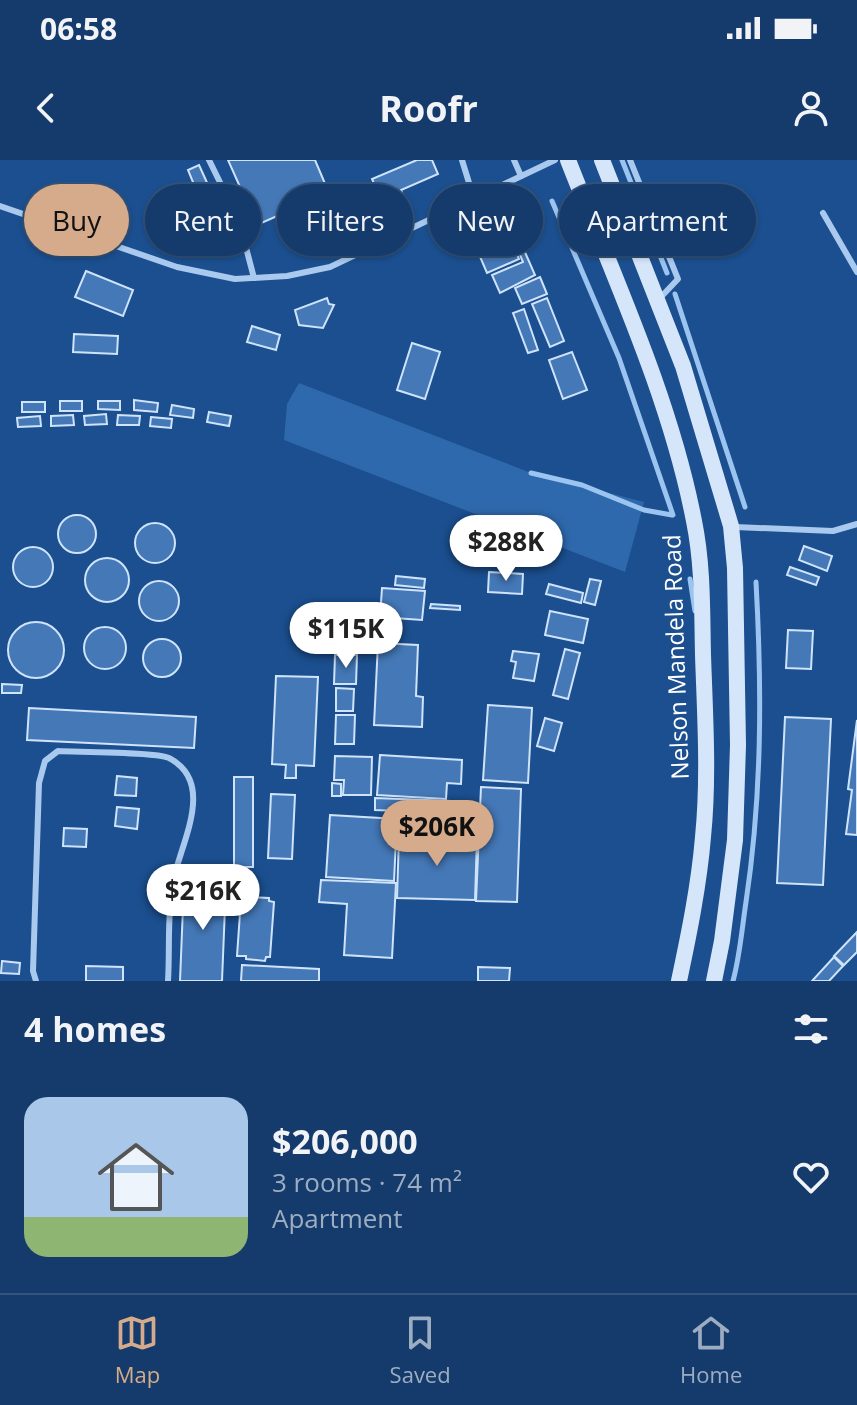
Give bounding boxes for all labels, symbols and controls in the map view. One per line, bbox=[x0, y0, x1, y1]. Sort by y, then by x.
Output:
text: 06:58 bbox=[40, 8, 117, 49]
text: Roofr bbox=[379, 84, 478, 133]
icon: back bbox=[24, 86, 68, 130]
icon: person bbox=[789, 86, 833, 130]
chip: Buy bbox=[24, 184, 129, 256]
chip: Rent bbox=[145, 184, 261, 256]
chip: Filters bbox=[277, 184, 413, 256]
chip: New bbox=[429, 184, 543, 256]
chip: Apartment bbox=[559, 184, 756, 256]
pin: $288K bbox=[450, 515, 562, 583]
text: $288K bbox=[468, 523, 544, 559]
street label: Nelson Mandela Road bbox=[654, 534, 696, 780]
pin: $115K bbox=[290, 602, 402, 670]
text: $115K bbox=[308, 610, 384, 646]
pin: $206K bbox=[381, 800, 493, 868]
text: $206K bbox=[399, 808, 475, 844]
pin: $216K bbox=[147, 864, 259, 932]
text: $216K bbox=[165, 872, 241, 908]
text: 4 homes bbox=[24, 1006, 166, 1052]
icon: filters bbox=[789, 1007, 833, 1051]
text: $206,000 bbox=[272, 1118, 418, 1164]
icon: home bbox=[88, 1129, 184, 1225]
icon: heart bbox=[789, 1155, 833, 1199]
text: 3 rooms · 74 m² bbox=[272, 1164, 462, 1200]
text: Apartment bbox=[272, 1200, 403, 1236]
tab: Map bbox=[115, 1311, 160, 1389]
tab: Saved bbox=[390, 1311, 451, 1389]
tab: Home bbox=[680, 1311, 742, 1389]

